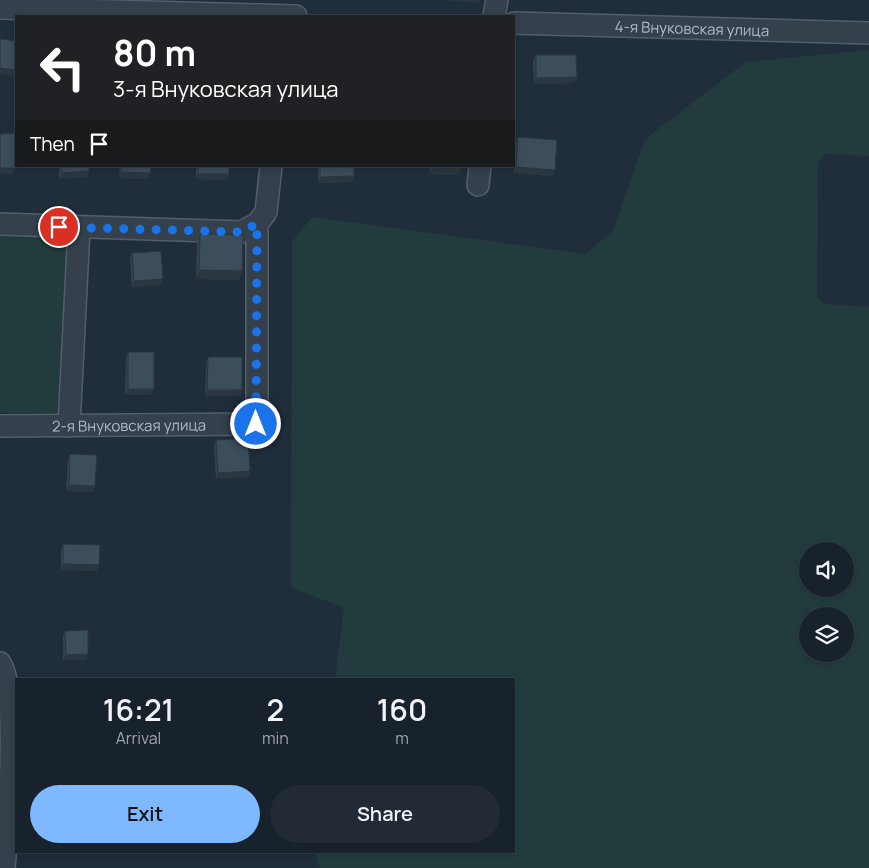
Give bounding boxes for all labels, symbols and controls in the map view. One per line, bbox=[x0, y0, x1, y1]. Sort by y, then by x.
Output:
street label: 4-я Внуковская улица bbox=[614, 15, 769, 41]
text: 80 m bbox=[113, 29, 196, 77]
icon: left bbox=[30, 35, 95, 100]
text: 3-я Внуковская улица bbox=[113, 74, 339, 104]
icon: arrive bbox=[85, 130, 113, 158]
text: Then bbox=[30, 131, 75, 157]
pin bbox=[38, 206, 80, 248]
icon: arrive bbox=[45, 213, 73, 241]
position arrow bbox=[229, 397, 281, 449]
street label: 2-я Внуковская улица bbox=[52, 414, 206, 436]
map controls bbox=[799, 542, 854, 662]
button: sound bbox=[799, 542, 854, 597]
button: layers bbox=[799, 607, 854, 662]
text: 16:21 bbox=[103, 689, 174, 730]
text: 2 bbox=[267, 689, 284, 730]
text: 160 bbox=[377, 689, 427, 730]
text: Arrival bbox=[116, 727, 161, 749]
text: min bbox=[262, 727, 289, 749]
text: m bbox=[395, 727, 409, 749]
button: Exit bbox=[30, 785, 260, 843]
button: Share bbox=[270, 785, 500, 843]

